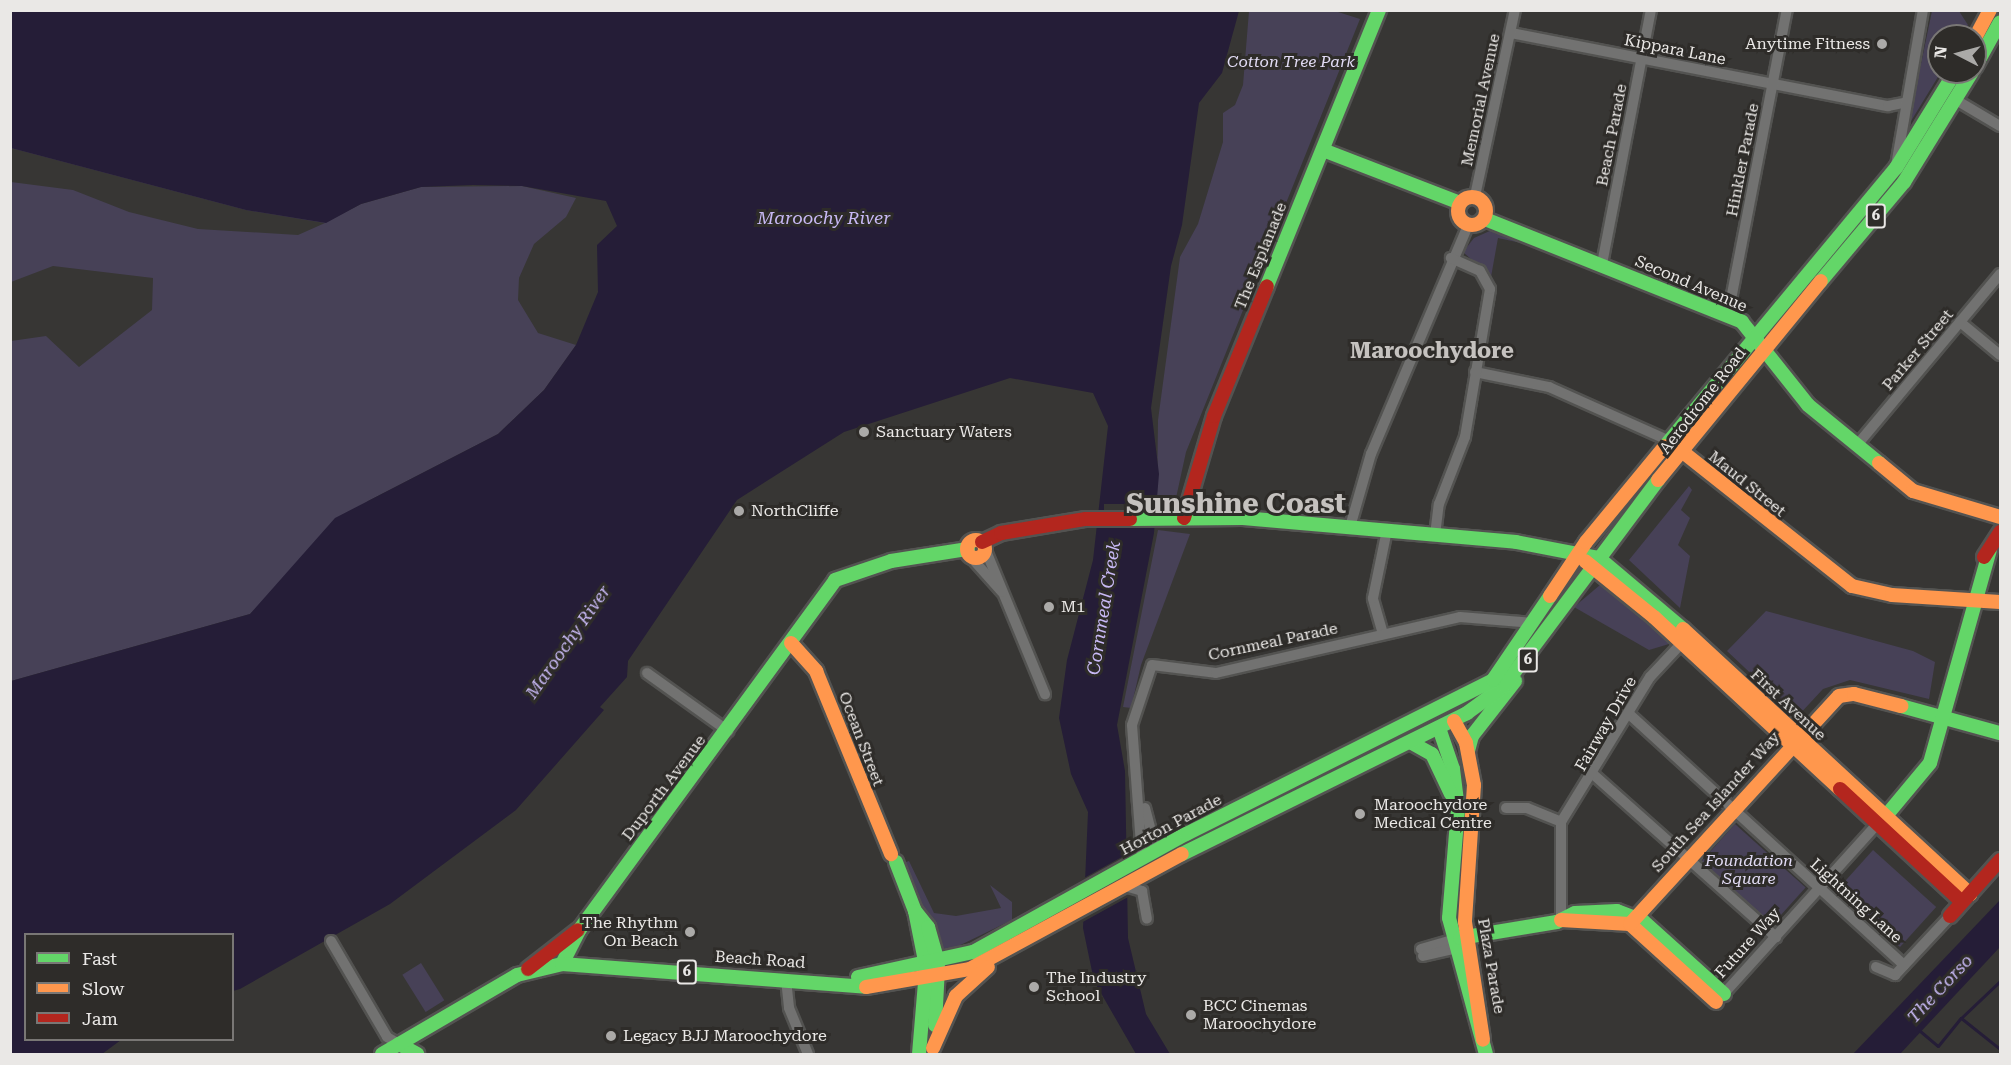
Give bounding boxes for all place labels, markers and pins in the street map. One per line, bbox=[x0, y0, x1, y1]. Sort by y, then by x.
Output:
place label: Anytime Fitness bbox=[1745, 34, 1870, 54]
marker: Anytime Fitness bbox=[1875, 37, 1889, 51]
place label: Sanctuary Waters bbox=[876, 422, 1012, 442]
marker: Sanctuary Waters bbox=[857, 425, 871, 439]
place label: NorthCliffe bbox=[751, 501, 838, 521]
marker: NorthCliffe bbox=[732, 504, 746, 518]
place label: M1 bbox=[1061, 597, 1085, 617]
marker: M1 bbox=[1042, 600, 1056, 614]
place label: Maroochydore Medical Centre bbox=[1374, 795, 1492, 833]
marker: Maroochydore Medical Centre bbox=[1351, 805, 1369, 823]
place label: The Rhythm On Beach bbox=[582, 913, 678, 951]
marker: The Rhythm On Beach bbox=[683, 925, 697, 939]
place label: The Industry School bbox=[1046, 968, 1146, 1006]
marker: The Industry School bbox=[1027, 980, 1041, 994]
place label: BCC Cinemas Maroochydore bbox=[1203, 996, 1316, 1034]
marker: BCC Cinemas Maroochydore bbox=[1184, 1008, 1198, 1022]
place label: Legacy BJJ Maroochydore bbox=[623, 1026, 827, 1046]
marker: Legacy BJJ Maroochydore bbox=[604, 1029, 618, 1043]

